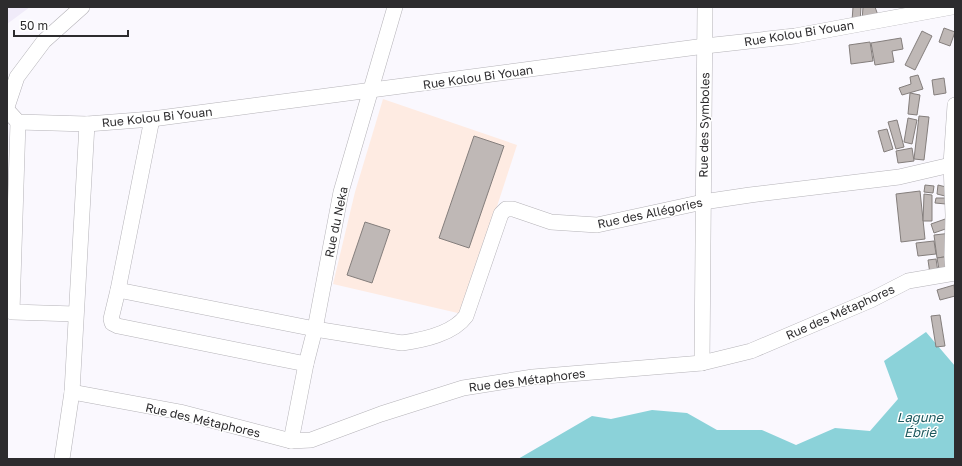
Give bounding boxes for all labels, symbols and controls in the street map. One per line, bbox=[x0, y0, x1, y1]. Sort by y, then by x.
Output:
scale bar bbox=[14, 12, 128, 38]
street label: Rue Kolou Bi Youan bbox=[743, 17, 855, 49]
text: 50 m bbox=[20, 18, 48, 33]
street label: Rue Kolou Bi Youan bbox=[422, 62, 534, 92]
street label: Rue des Symboles bbox=[696, 72, 712, 178]
street label: Rue Kolou Bi Youan bbox=[101, 104, 213, 130]
street label: Rue du Neka bbox=[321, 185, 351, 259]
street label: Rue des Allégories bbox=[596, 195, 704, 231]
street label: Rue des Métaphores bbox=[783, 281, 897, 343]
street label: Rue des Métaphores bbox=[468, 365, 586, 395]
street label: Rue des Métaphores bbox=[144, 399, 262, 441]
water label: Lagune Ébrié bbox=[897, 409, 945, 440]

